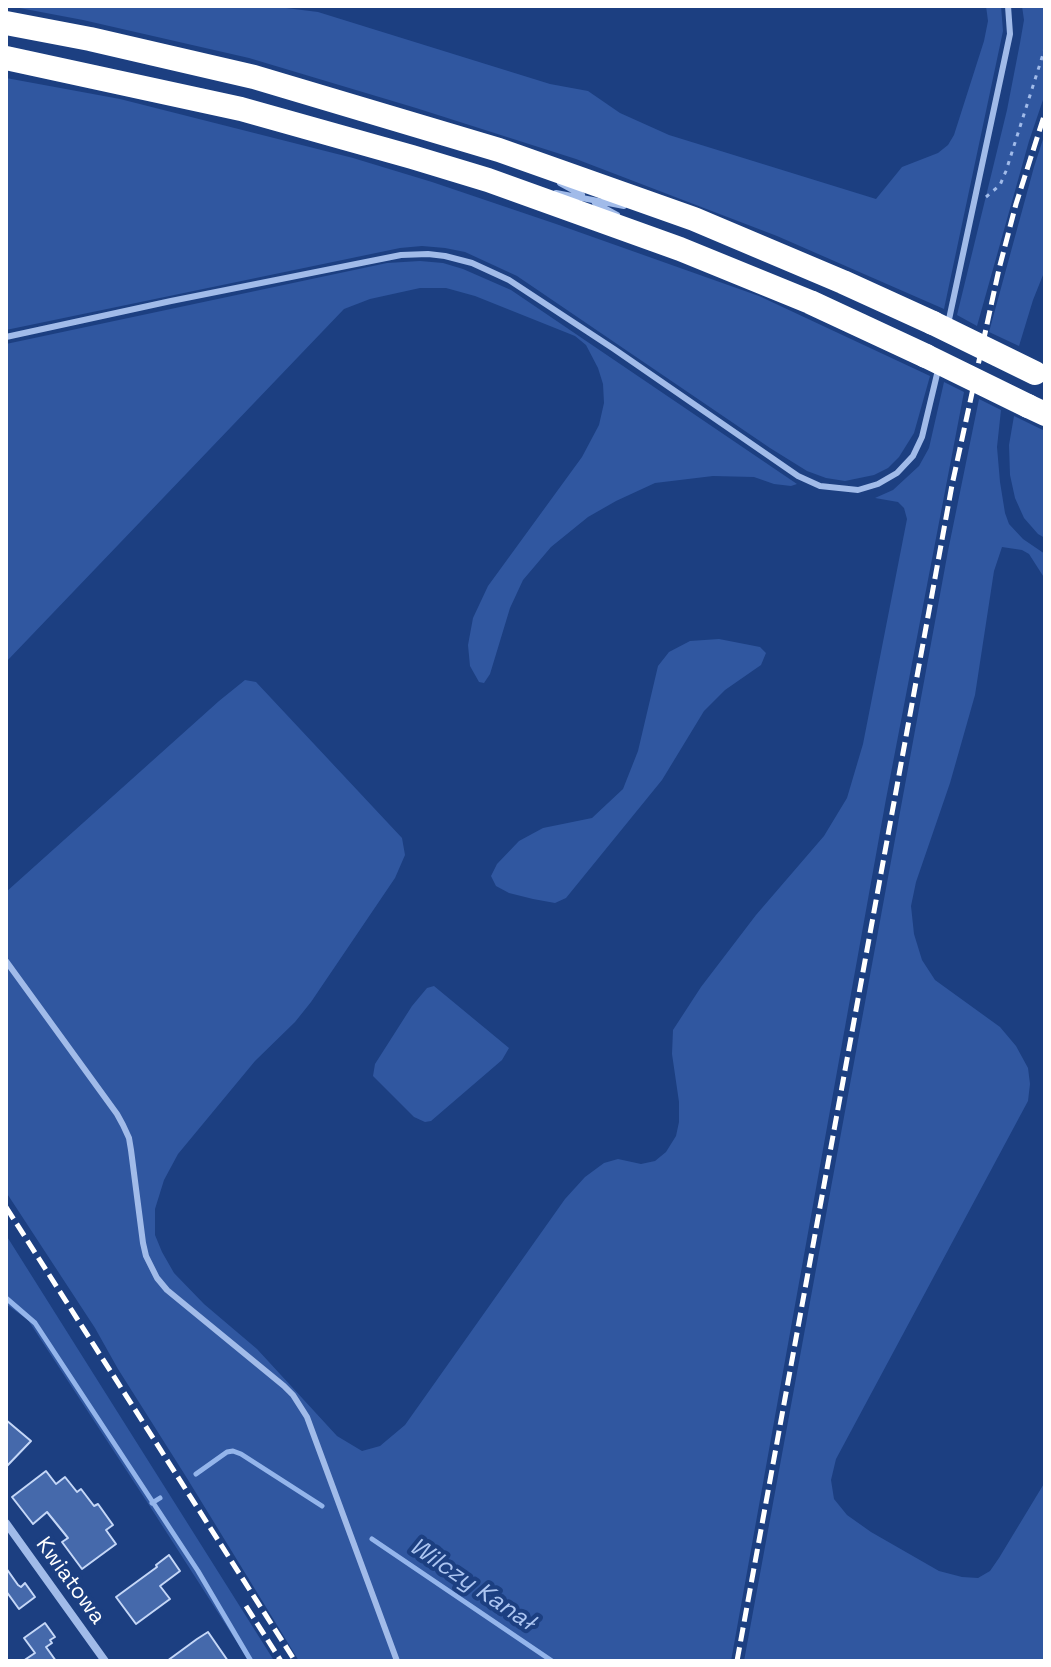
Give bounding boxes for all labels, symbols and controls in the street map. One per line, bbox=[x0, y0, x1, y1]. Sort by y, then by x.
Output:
street label: Kwiatowa bbox=[30, 1532, 110, 1630]
water label: Wilczy Kanał bbox=[404, 1532, 540, 1638]

